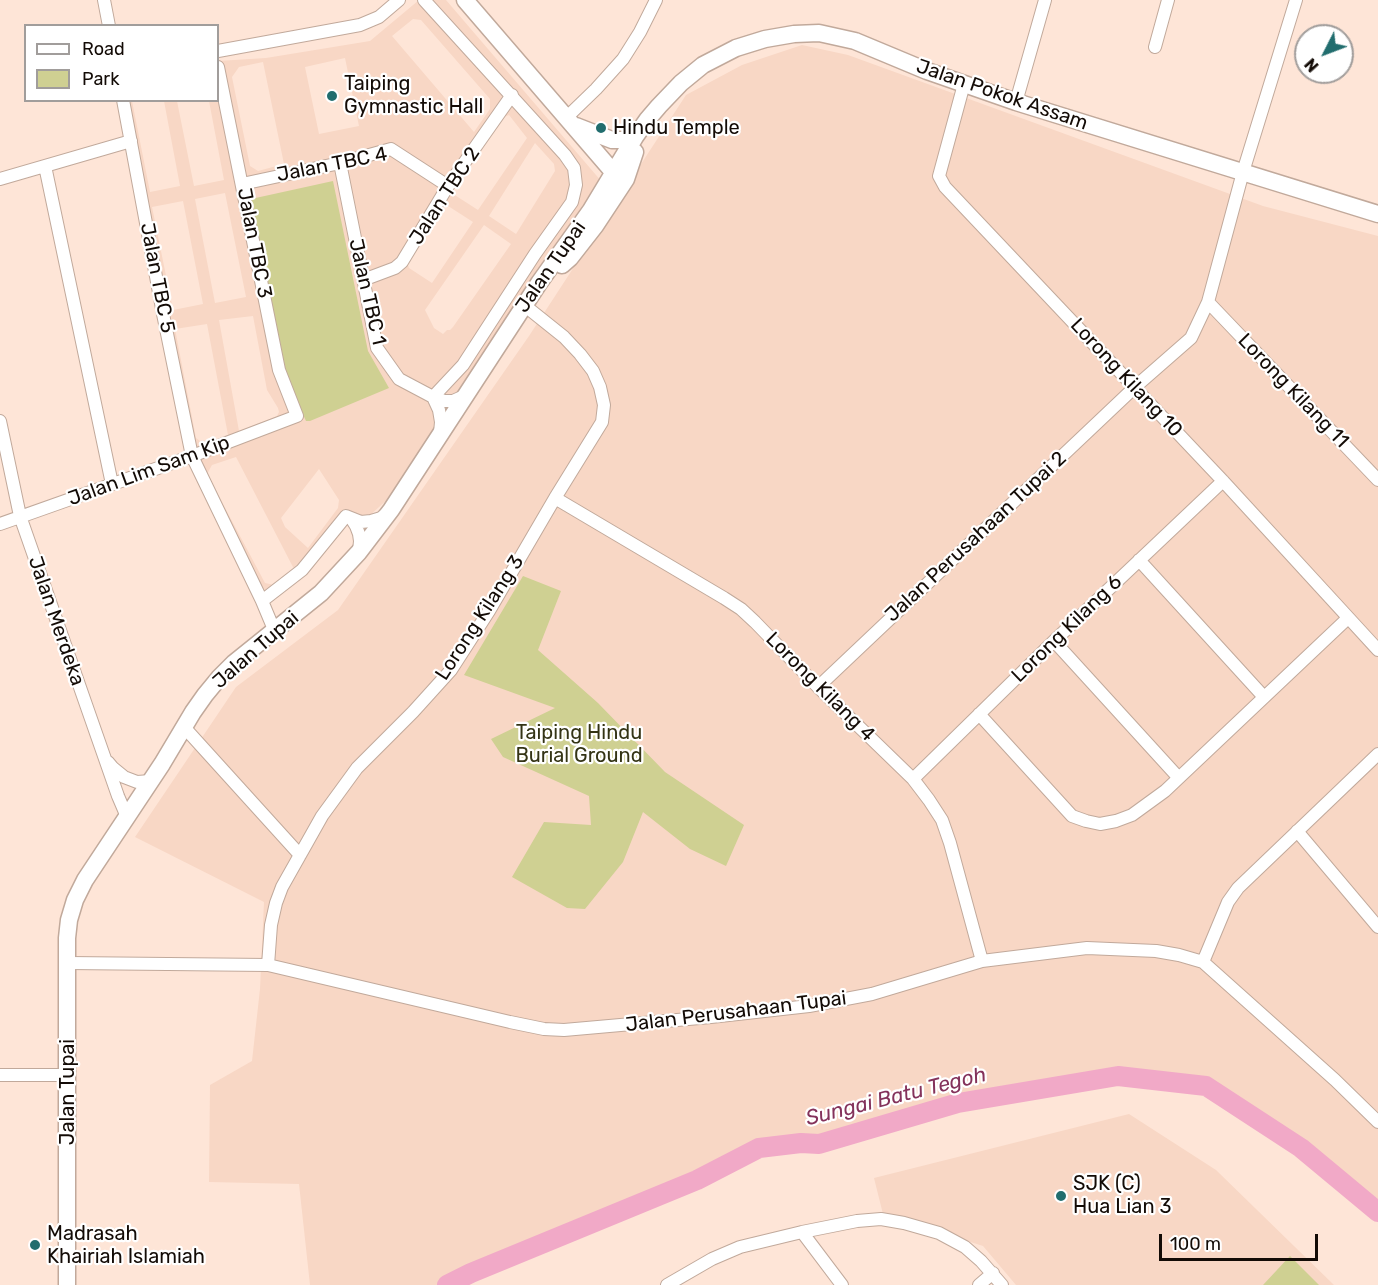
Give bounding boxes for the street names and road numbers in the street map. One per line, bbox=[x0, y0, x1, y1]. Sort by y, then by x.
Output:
street label: Jalan Pokok Assam bbox=[913, 54, 1091, 136]
street label: Jalan TBC 4 bbox=[275, 143, 389, 187]
street label: Jalan TBC 2 bbox=[405, 143, 485, 249]
street label: Jalan TBC 3 bbox=[232, 186, 276, 300]
street label: Jalan Tupai bbox=[511, 217, 591, 317]
street label: Jalan TBC 5 bbox=[135, 221, 179, 335]
street label: Jalan TBC 1 bbox=[343, 237, 391, 347]
street label: Lorong Kilang 10 bbox=[1065, 314, 1187, 442]
street label: Lorong Kilang 11 bbox=[1233, 329, 1353, 453]
street label: Jalan Lim Sam Kip bbox=[65, 431, 233, 511]
street label: Jalan Perusahaan Tupai 2 bbox=[880, 447, 1072, 627]
street label: Lorong Kilang 3 bbox=[431, 551, 529, 685]
street label: Jalan Merdeka bbox=[23, 553, 89, 689]
street label: Lorong Kilang 6 bbox=[1007, 570, 1127, 688]
street label: Jalan Tupai bbox=[208, 606, 304, 694]
street label: Lorong Kilang 4 bbox=[760, 627, 880, 747]
street label: Jalan Perusahaan Tupai bbox=[624, 987, 848, 1037]
street label: Jalan Tupai bbox=[56, 1039, 80, 1145]

